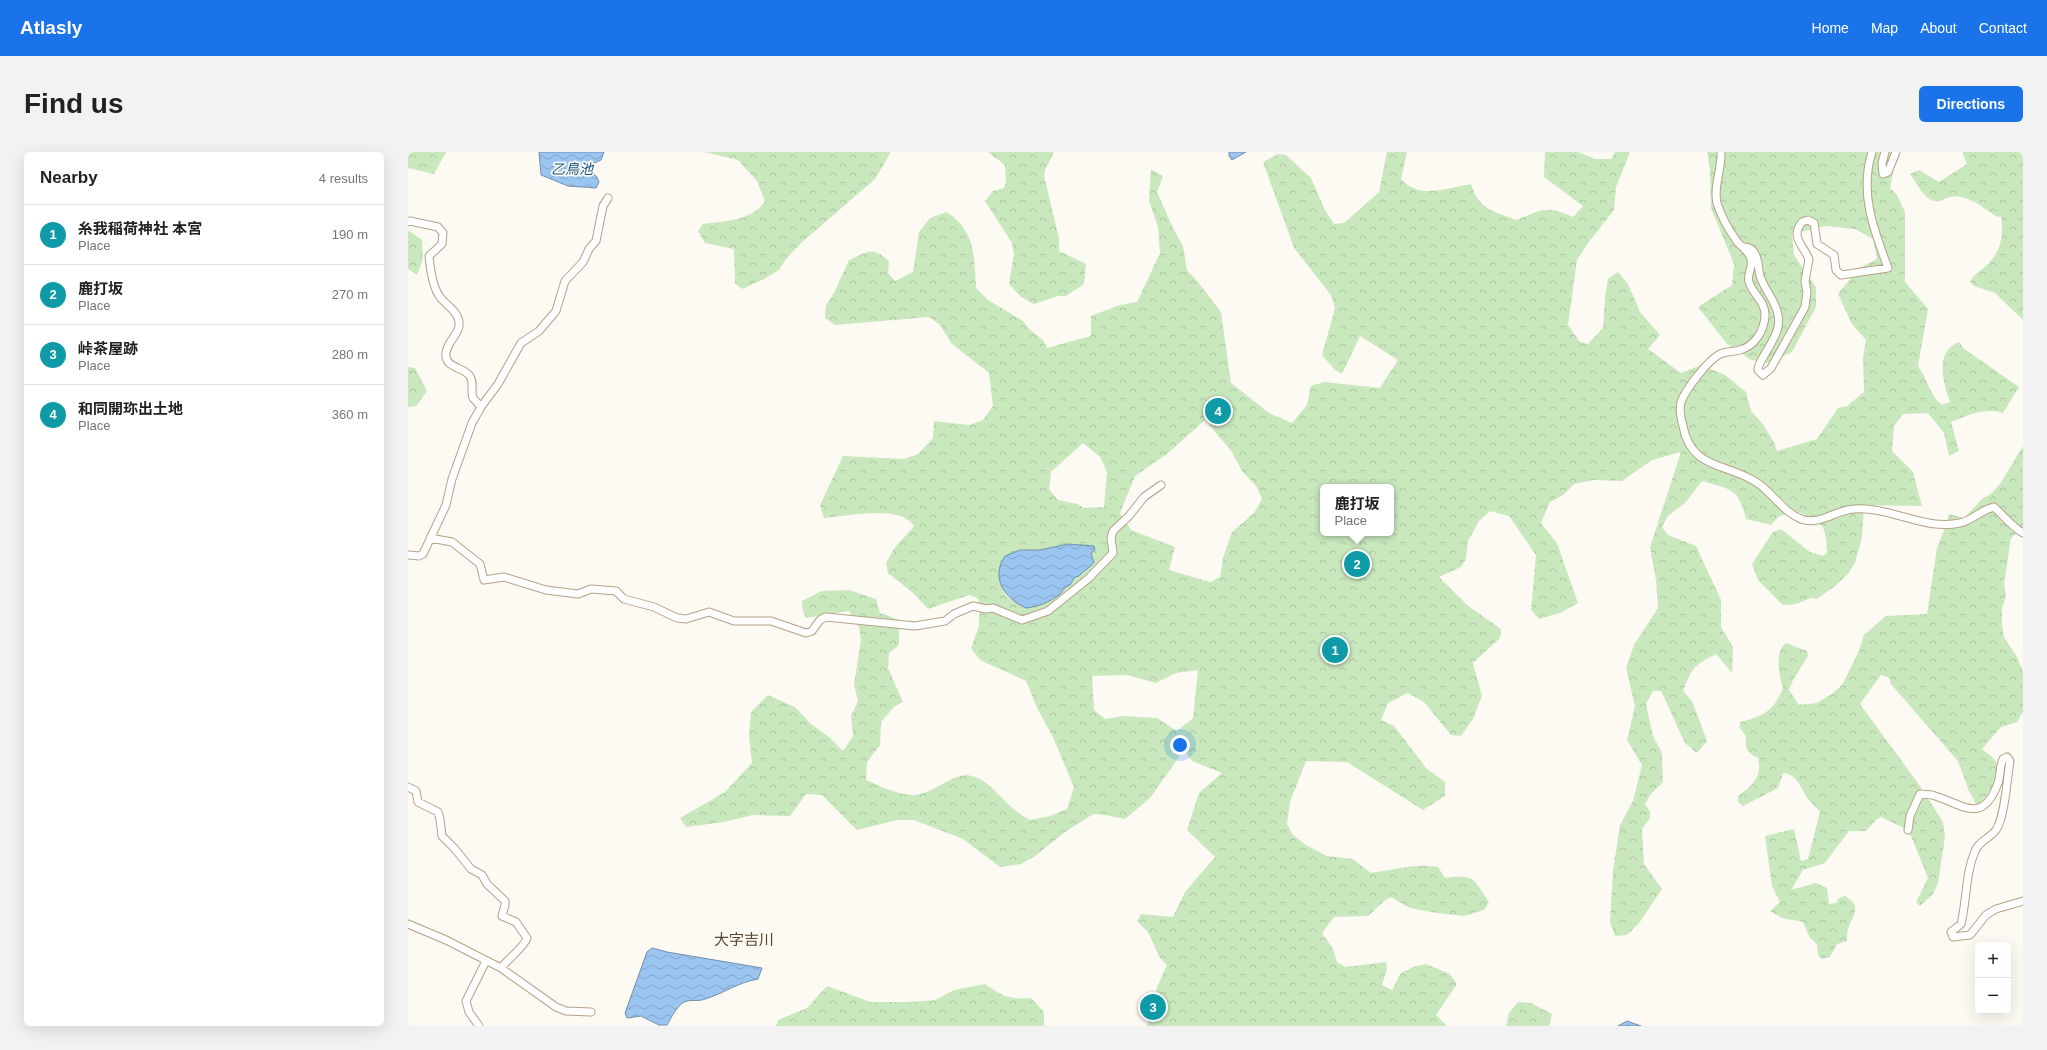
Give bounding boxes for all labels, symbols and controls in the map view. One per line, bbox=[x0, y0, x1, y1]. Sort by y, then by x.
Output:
text: Atlasly bbox=[20, 17, 82, 38]
text: Home bbox=[1812, 20, 1849, 36]
text: Map bbox=[1871, 20, 1898, 36]
text: About bbox=[1920, 20, 1957, 36]
text: Contact bbox=[1979, 20, 2027, 36]
button: Directions bbox=[1919, 86, 2023, 122]
text: Find us bbox=[24, 88, 124, 119]
water label: 乙鳥池 bbox=[551, 161, 595, 177]
text: Nearby bbox=[40, 168, 98, 187]
text: 4 results bbox=[319, 171, 368, 186]
text: 糸我稲荷神社 本宮 bbox=[78, 220, 202, 237]
text: 1 bbox=[49, 227, 57, 242]
text: 190 m bbox=[332, 227, 368, 242]
text: Place bbox=[78, 238, 111, 253]
text: 鹿打坂 bbox=[78, 280, 123, 297]
text: 2 bbox=[49, 287, 57, 302]
text: 270 m bbox=[332, 287, 368, 302]
text: Place bbox=[78, 298, 111, 313]
text: 峠茶屋跡 bbox=[78, 340, 138, 357]
text: 3 bbox=[49, 347, 57, 362]
text: 280 m bbox=[332, 347, 368, 362]
text: Place bbox=[78, 358, 111, 373]
pin: 4 bbox=[1205, 396, 1231, 426]
text: 和同開珎出土地 bbox=[78, 400, 183, 417]
text: 4 bbox=[49, 407, 57, 422]
text: 360 m bbox=[332, 407, 368, 422]
text: Place bbox=[78, 418, 111, 433]
popup bbox=[1320, 484, 1394, 536]
text: 鹿打坂 bbox=[1334, 495, 1380, 512]
text: Place bbox=[1334, 513, 1367, 528]
pin: 2 bbox=[1344, 549, 1370, 579]
pin: 1 bbox=[1322, 635, 1348, 665]
your location bbox=[1170, 735, 1190, 755]
district label: 大字吉川 bbox=[714, 931, 774, 948]
map controls bbox=[1975, 942, 2011, 1014]
button: + bbox=[1975, 942, 2011, 978]
button: − bbox=[1975, 978, 2011, 1014]
pin: 3 bbox=[1140, 992, 1166, 1022]

